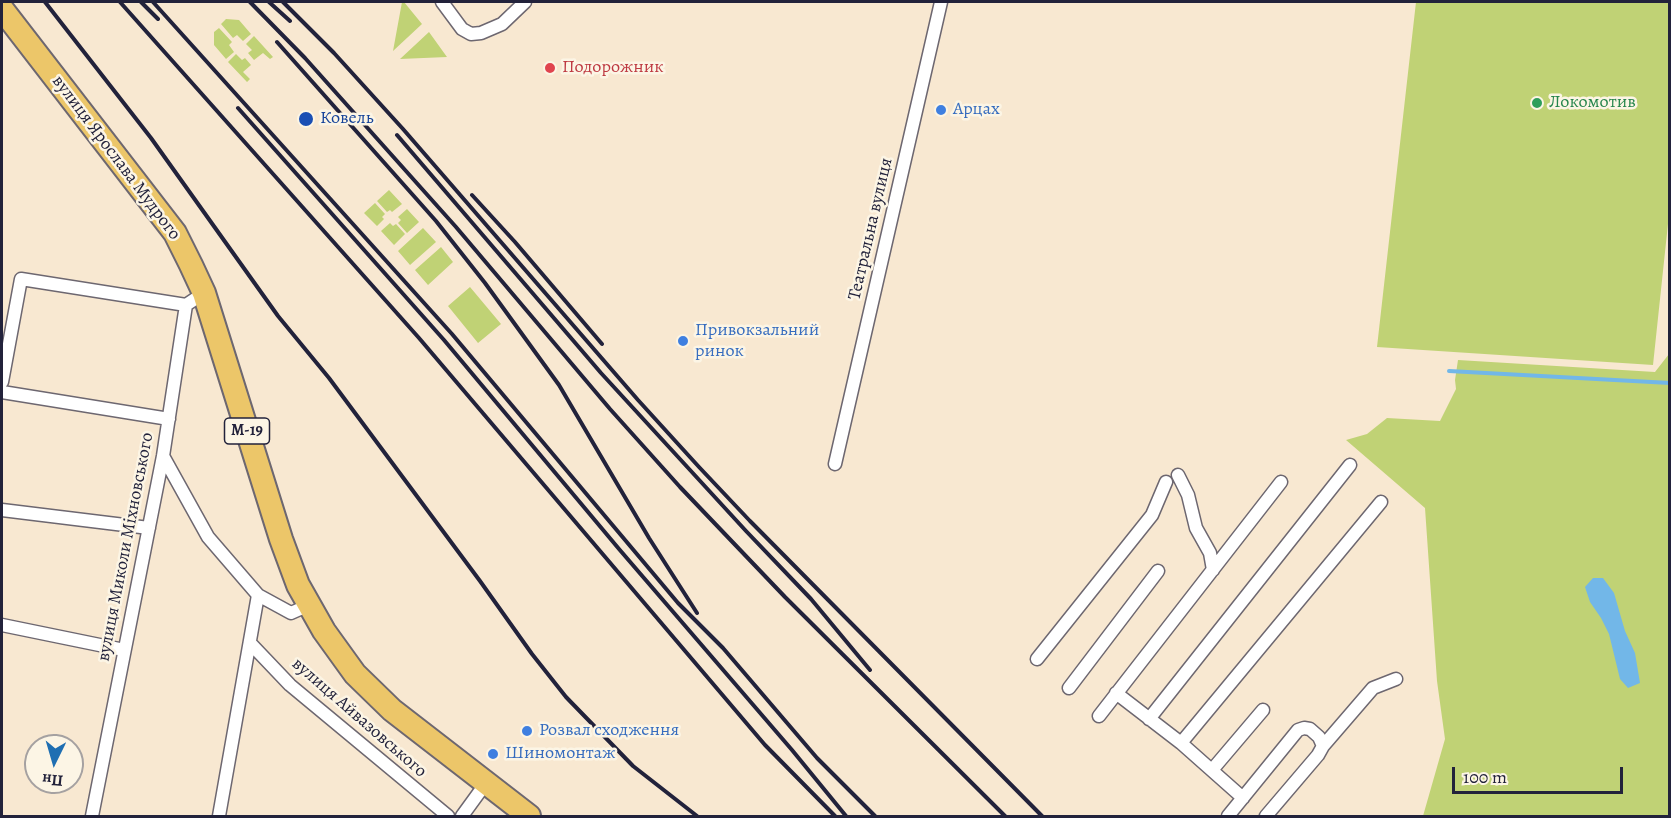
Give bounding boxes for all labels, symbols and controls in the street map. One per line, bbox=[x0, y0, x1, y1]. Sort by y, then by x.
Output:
place label: Подорожник bbox=[562, 57, 664, 79]
marker: Подорожник bbox=[543, 61, 557, 75]
street label: вулиця Ярослава Мудрого bbox=[47, 71, 185, 245]
place label: Локомотив bbox=[1549, 92, 1636, 114]
marker: Локомотив bbox=[1530, 96, 1544, 110]
place label: Арцах bbox=[953, 99, 1000, 121]
marker: Арцах bbox=[934, 103, 948, 117]
place label: Ковель bbox=[320, 108, 374, 130]
marker: Ковель bbox=[297, 110, 315, 128]
street label: Театральна вулиця bbox=[844, 156, 898, 302]
place label: Привокзальний ринок bbox=[695, 320, 819, 362]
marker: Привокзальний ринок bbox=[676, 334, 690, 348]
road number: М-19 bbox=[224, 418, 270, 444]
street label: вулиця Миколи Міхновського bbox=[93, 431, 159, 663]
street label: вулиця Айвазовського bbox=[287, 654, 431, 782]
place label: Розвал сходження bbox=[539, 720, 679, 742]
marker: Розвал сходження bbox=[520, 724, 534, 738]
north arrow bbox=[24, 734, 84, 794]
place label: Шиномонтаж bbox=[505, 743, 616, 765]
marker: Шиномонтаж bbox=[486, 747, 500, 761]
scale bar bbox=[1455, 755, 1626, 793]
text: 100 m bbox=[1463, 765, 1507, 789]
text: Пн bbox=[41, 768, 64, 792]

